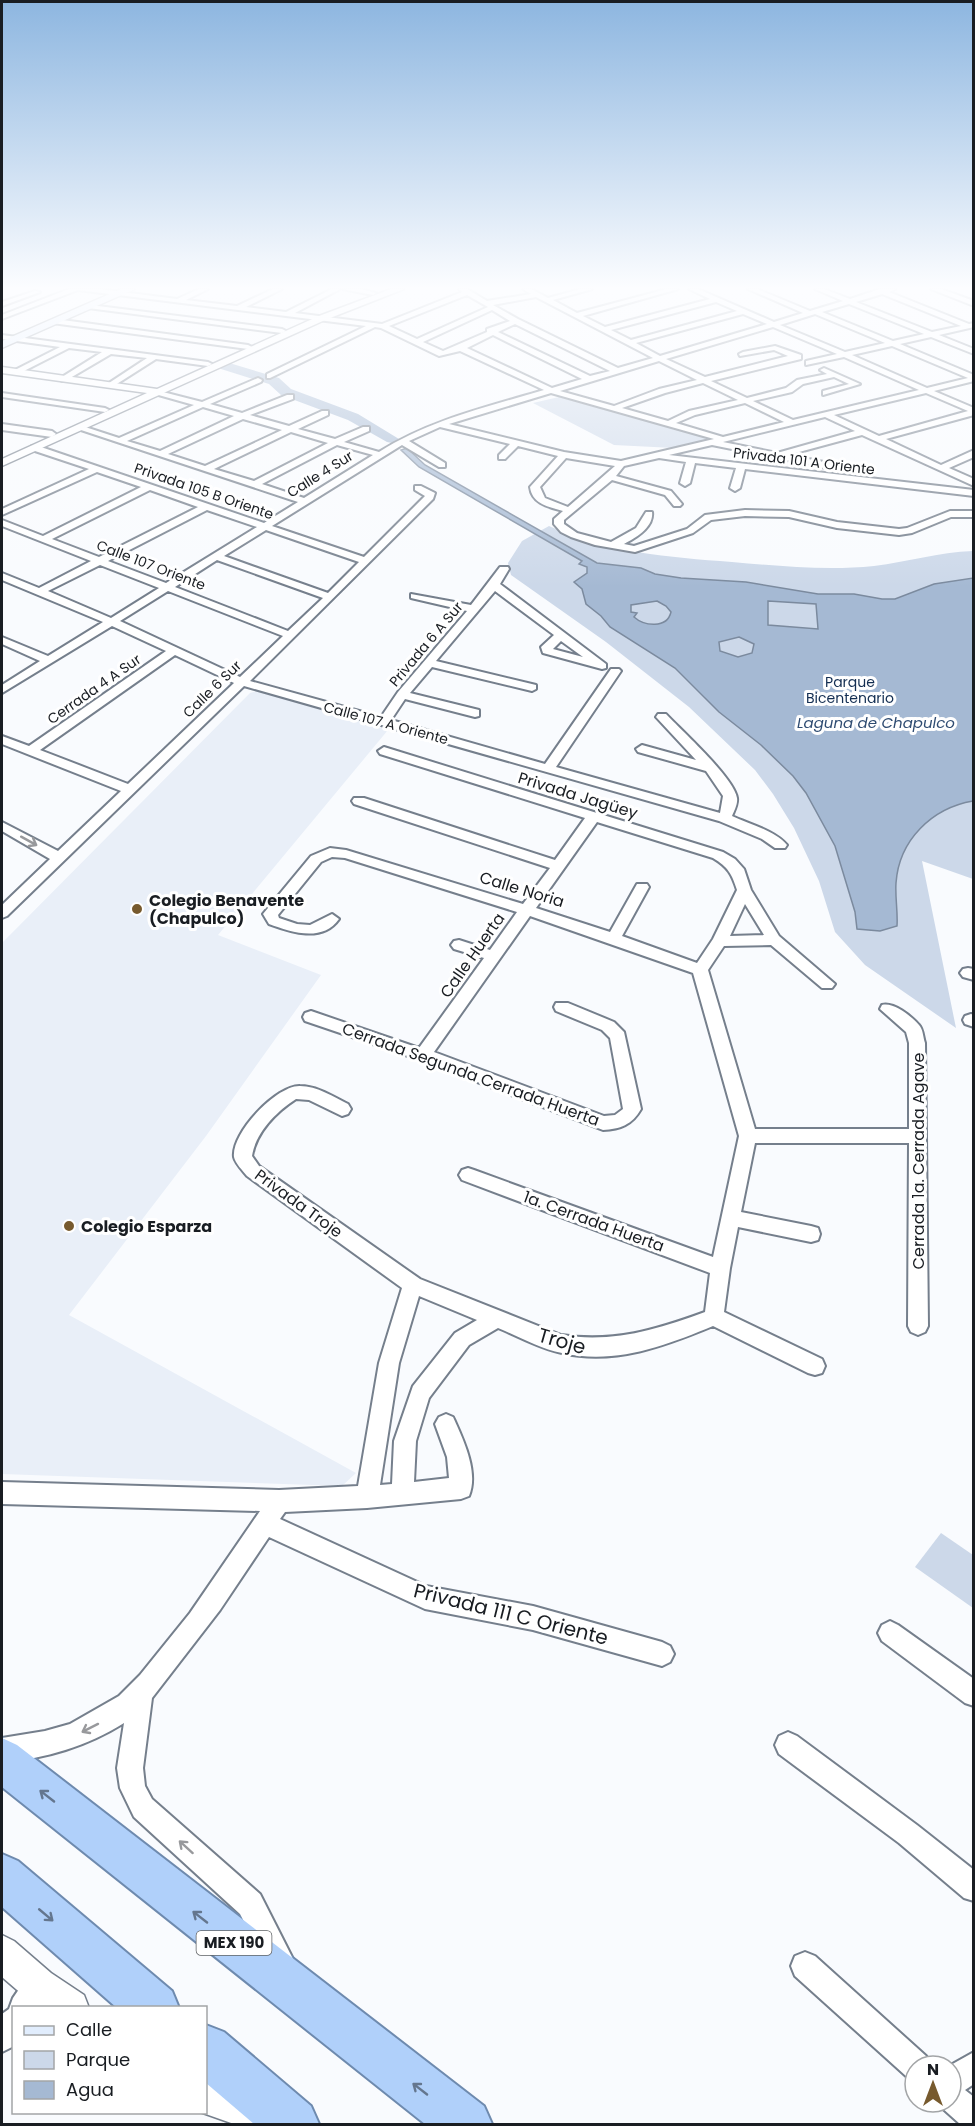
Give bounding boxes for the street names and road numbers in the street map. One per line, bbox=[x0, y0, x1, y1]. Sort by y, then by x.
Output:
street label: Privada 101 A Oriente bbox=[732, 442, 876, 480]
street label: Calle 4 Sur bbox=[283, 446, 357, 502]
street label: Privada 105 B Oriente bbox=[132, 458, 277, 524]
street label: Calle 107 Oriente bbox=[94, 535, 209, 595]
street label: Privada 6 A Sur bbox=[385, 597, 467, 691]
street label: Cerrada 4 A Sur bbox=[43, 649, 145, 729]
street label: Calle 6 Sur bbox=[178, 656, 246, 722]
street label: Calle 107 A Oriente bbox=[321, 697, 451, 749]
street label: Privada Jagüey bbox=[515, 766, 641, 825]
street label: Calle Noria bbox=[477, 866, 567, 913]
street label: Calle Huerta bbox=[435, 908, 510, 1002]
street label: Cerrada Segunda Cerrada Huerta bbox=[339, 1017, 603, 1132]
street label: Cerrada 1a. Cerrada Agave bbox=[907, 1053, 930, 1269]
street label: Privada Troje bbox=[250, 1164, 347, 1243]
street label: 1a. Cerrada Huerta bbox=[520, 1185, 667, 1258]
street label: Troje bbox=[535, 1321, 589, 1361]
street label: Privada 111 C Oriente bbox=[411, 1576, 611, 1652]
road number: MEX 190 bbox=[196, 1931, 272, 1955]

